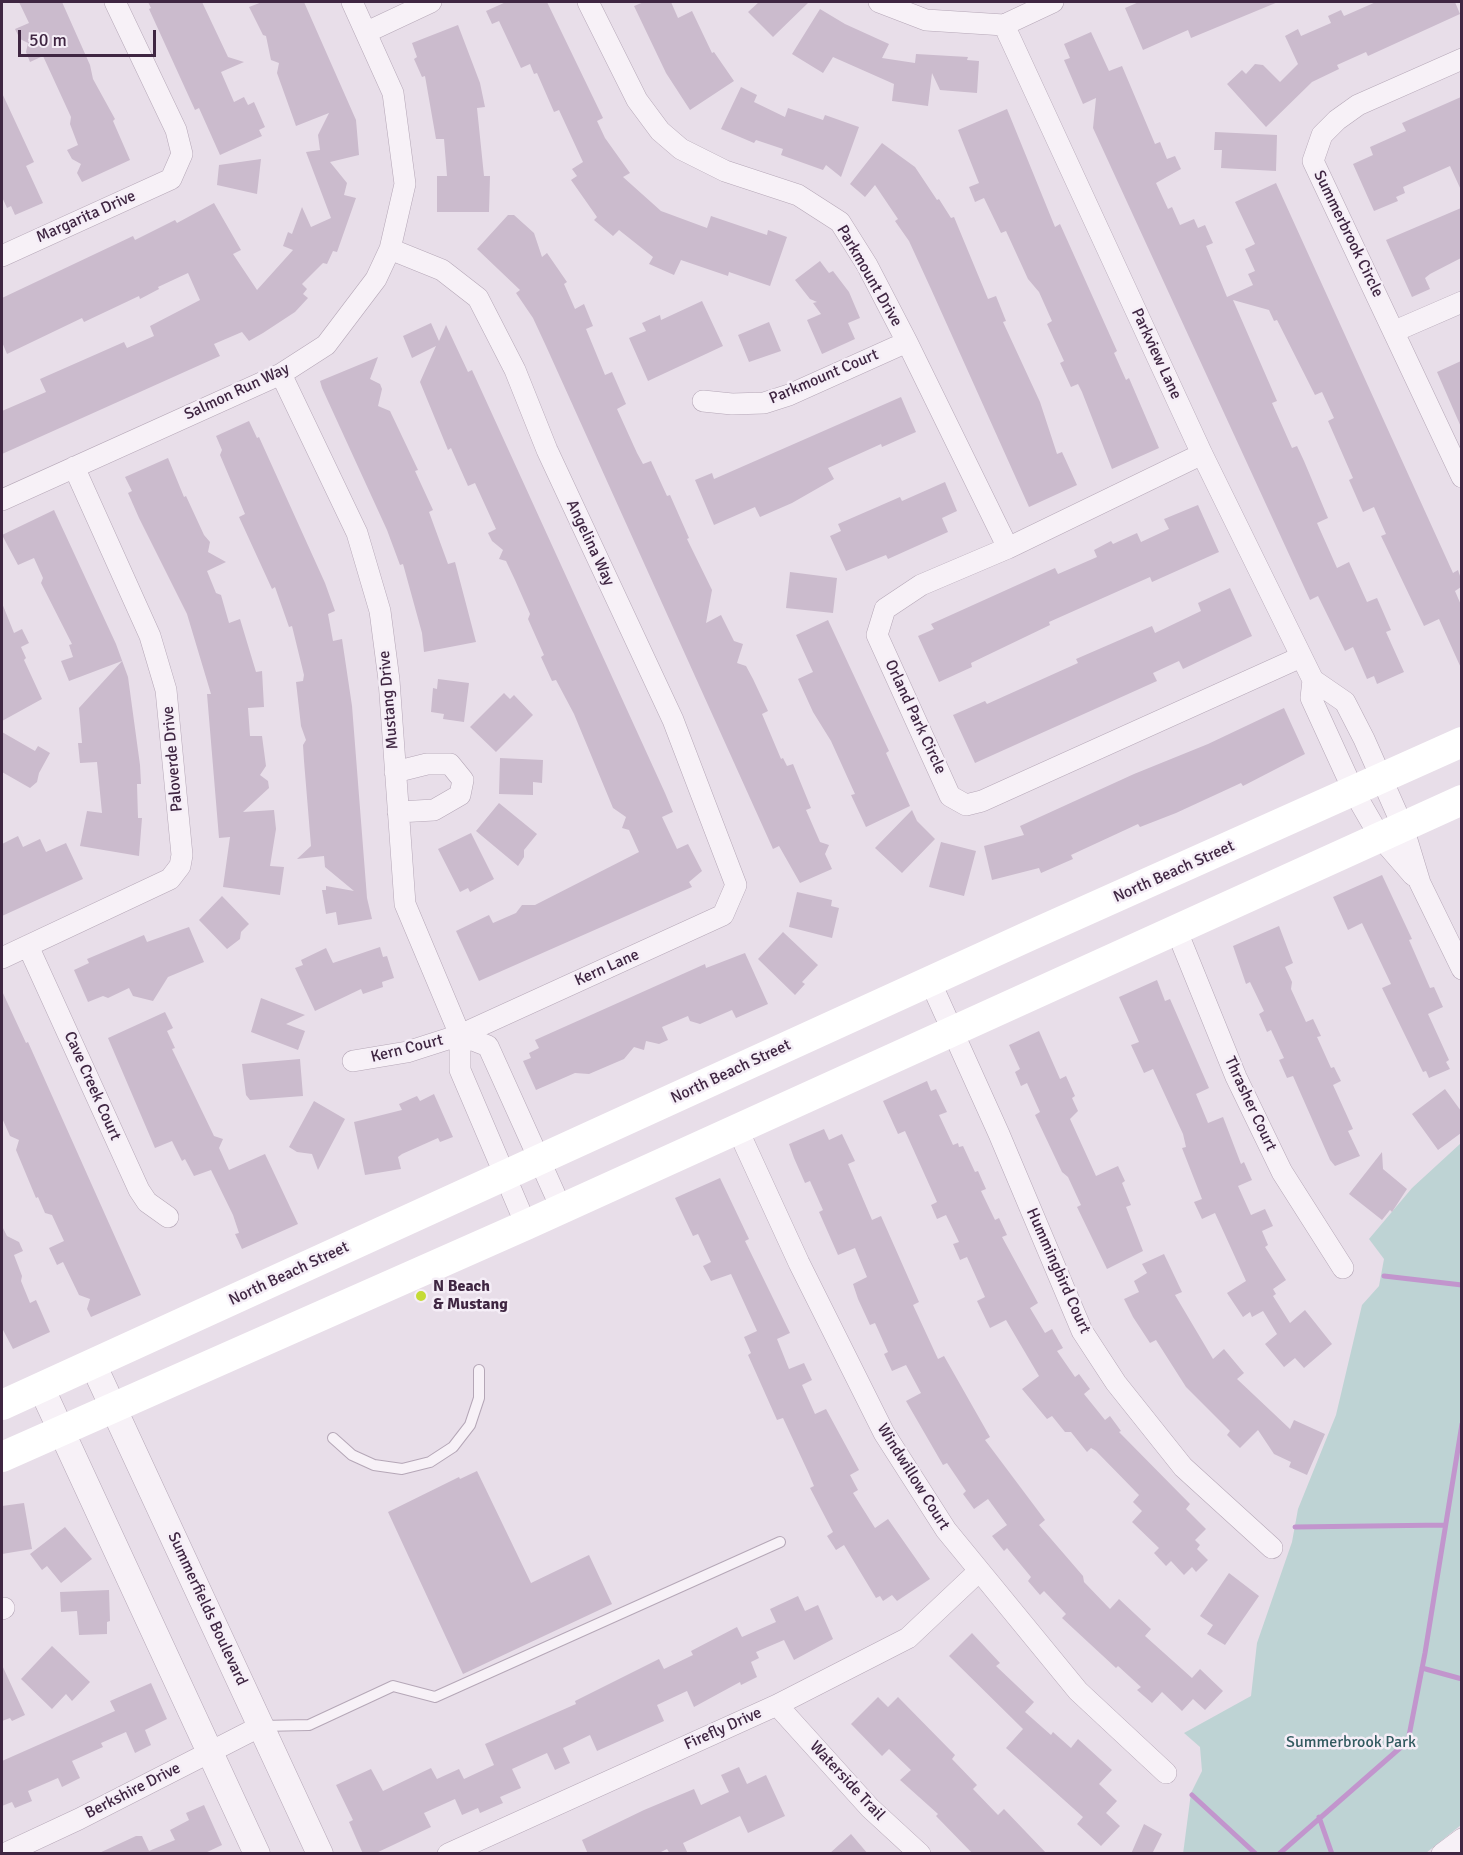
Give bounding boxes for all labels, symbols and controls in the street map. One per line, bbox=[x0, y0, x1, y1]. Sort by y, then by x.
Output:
scale bar bbox=[21, 18, 159, 56]
text: 50 m bbox=[29, 29, 67, 51]
street label: Summerbrook Circle bbox=[1309, 167, 1387, 301]
street label: Margarita Drive bbox=[33, 187, 139, 247]
street label: Parkmount Drive bbox=[832, 222, 906, 330]
street label: Parkview Lane bbox=[1127, 305, 1185, 403]
street label: Parkmount Court bbox=[766, 345, 882, 409]
street label: Salmon Run Way bbox=[181, 359, 293, 425]
street label: Angelina Way bbox=[562, 497, 618, 589]
street label: Mustang Drive bbox=[375, 650, 403, 750]
street label: Orland Park Circle bbox=[880, 657, 950, 777]
street label: Paloverde Drive bbox=[159, 705, 187, 813]
street label: North Beach Street bbox=[1111, 837, 1237, 907]
street label: Kern Lane bbox=[572, 945, 642, 991]
street label: Cave Creek Court bbox=[59, 1029, 125, 1143]
street label: Kern Court bbox=[369, 1031, 445, 1067]
street label: North Beach Street bbox=[668, 1036, 794, 1108]
street label: Thrasher Court bbox=[1220, 1054, 1280, 1154]
street label: Hummingbird Court bbox=[1022, 1205, 1094, 1337]
street label: North Beach Street bbox=[226, 1238, 352, 1310]
place label: N Beach & Mustang bbox=[433, 1277, 508, 1315]
marker: N Beach & Mustang bbox=[414, 1289, 428, 1303]
street label: Windwillow Court bbox=[873, 1420, 953, 1534]
street label: Summerfields Boulevard bbox=[163, 1529, 251, 1689]
street label: Firefly Drive bbox=[681, 1703, 765, 1755]
park label: Summerbrook Park bbox=[1286, 1733, 1416, 1753]
street label: Waterside Trail bbox=[805, 1737, 889, 1825]
street label: Berkshire Drive bbox=[82, 1759, 184, 1823]

